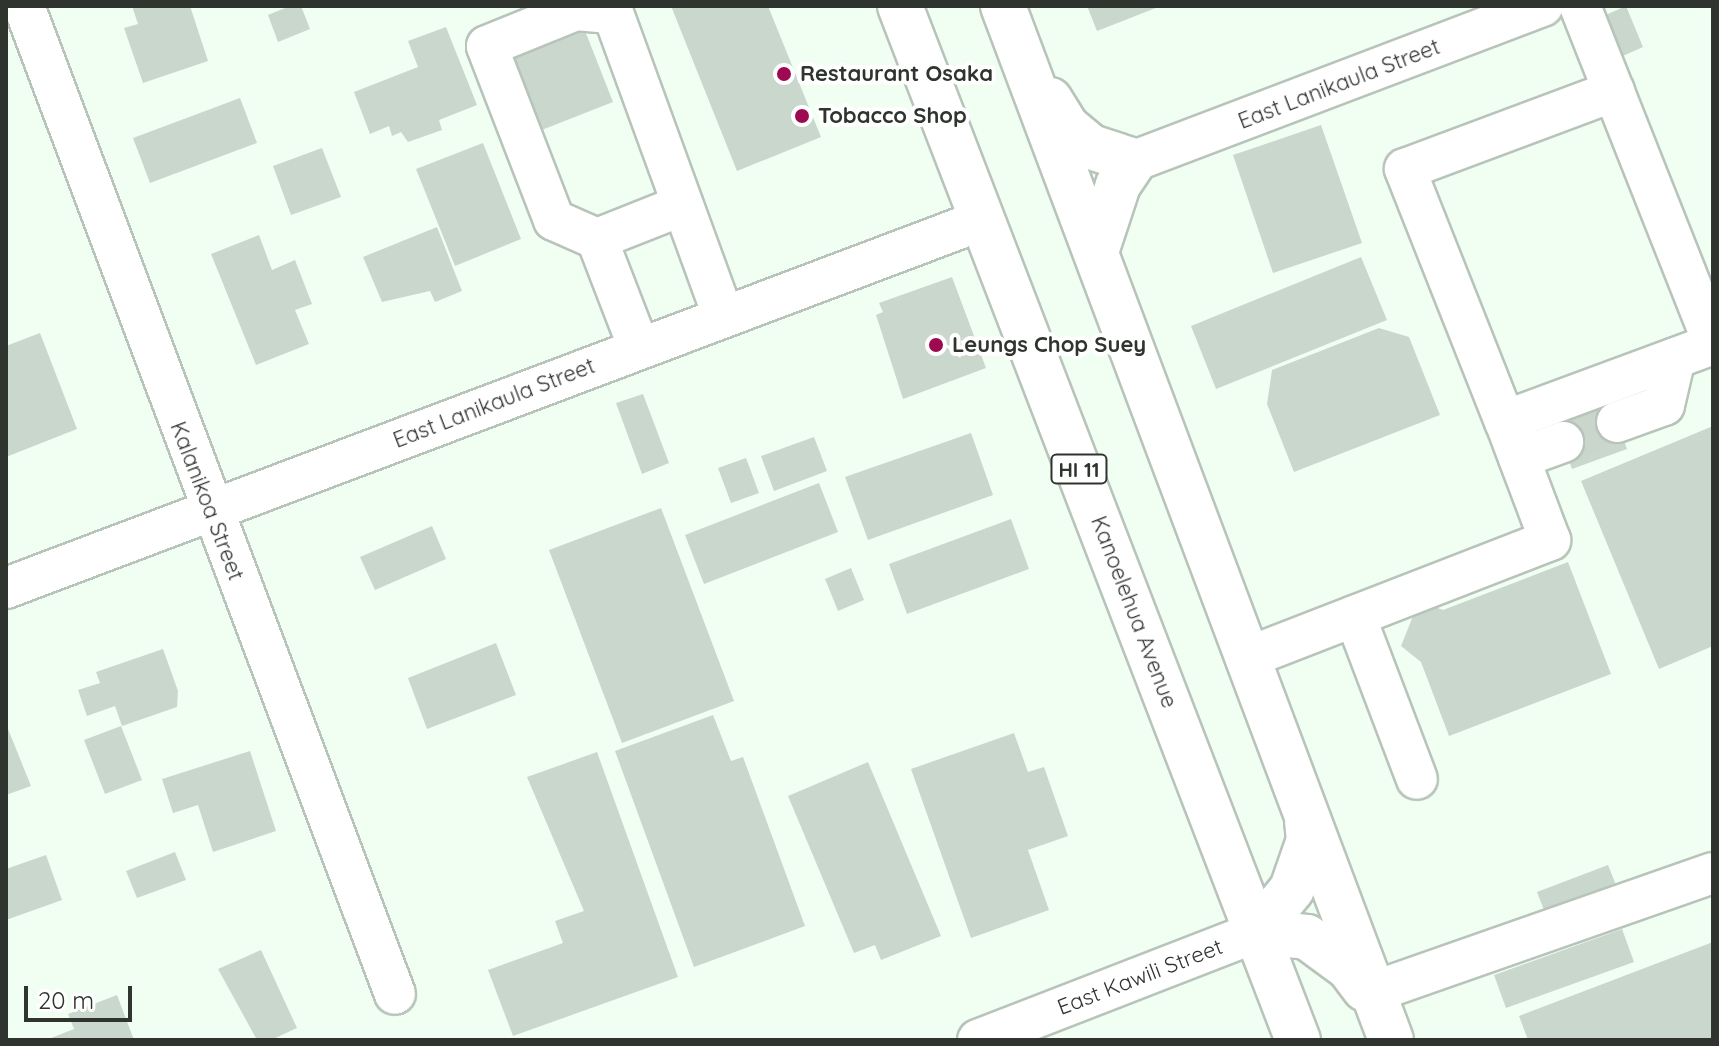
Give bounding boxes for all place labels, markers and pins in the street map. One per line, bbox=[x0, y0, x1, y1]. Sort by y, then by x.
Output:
place label: Restaurant Osaka bbox=[800, 61, 993, 87]
marker: Restaurant Osaka bbox=[775, 65, 793, 83]
place label: Tobacco Shop bbox=[818, 103, 967, 129]
marker: Tobacco Shop bbox=[793, 107, 811, 125]
place label: Leungs Chop Suey bbox=[952, 332, 1146, 358]
marker: Leungs Chop Suey bbox=[927, 336, 945, 354]

